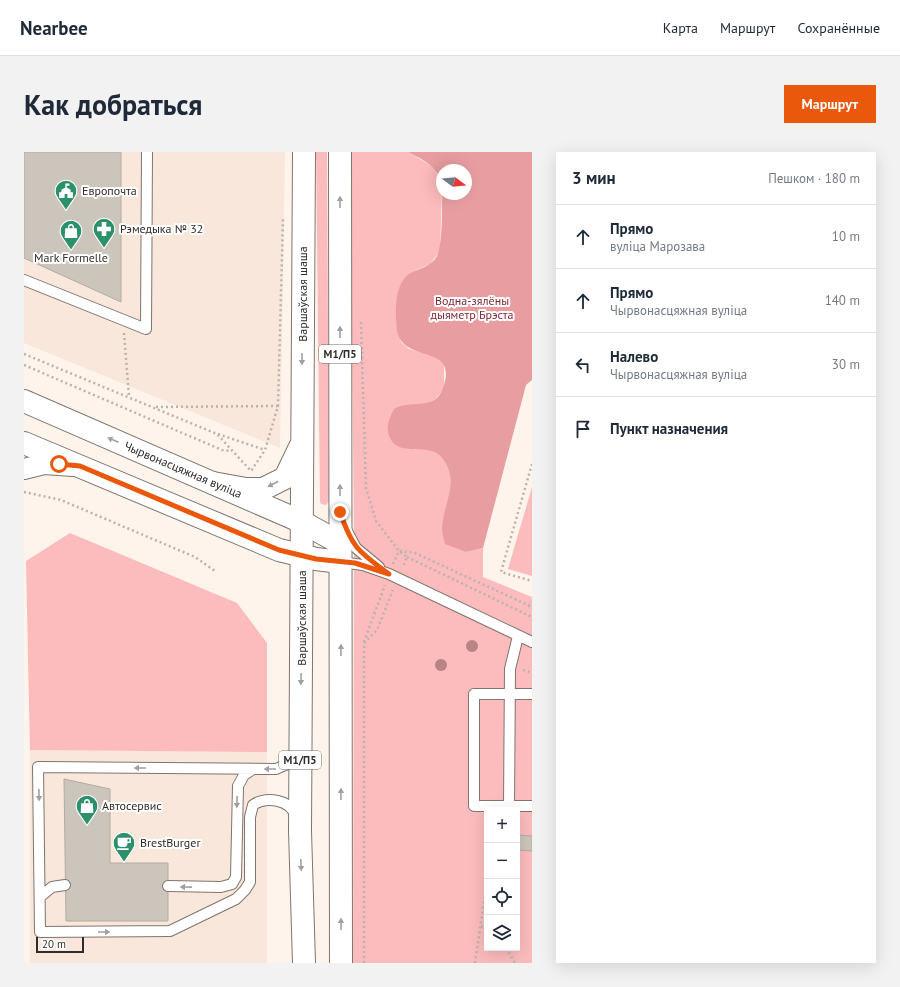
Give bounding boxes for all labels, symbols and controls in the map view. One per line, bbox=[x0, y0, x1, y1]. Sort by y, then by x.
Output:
text: Nearbee bbox=[20, 16, 88, 40]
text: Карта bbox=[663, 19, 698, 37]
text: Маршрут bbox=[720, 19, 775, 37]
text: Сохранённые bbox=[797, 19, 880, 37]
button: Маршрут bbox=[784, 85, 876, 123]
text: Как добраться bbox=[24, 86, 202, 123]
north arrow bbox=[436, 164, 472, 200]
text: 3 мин bbox=[572, 167, 616, 189]
text: Пешком · 180 m bbox=[768, 170, 860, 187]
public building icon: Европочта bbox=[53, 178, 79, 211]
place label: Европочта bbox=[82, 183, 137, 198]
one-way arrow bbox=[337, 195, 343, 208]
pharmacy icon: Рэмедыка № 32 bbox=[91, 216, 117, 249]
shop icon: Mark Formelle bbox=[58, 218, 84, 251]
text: Прямо bbox=[610, 219, 653, 238]
place label: Рэмедыка № 32 bbox=[120, 221, 203, 236]
icon: ahead bbox=[572, 226, 594, 248]
text: 10 m bbox=[832, 228, 860, 245]
text: вуліца Марозава bbox=[610, 238, 705, 255]
street label: Варшаўская шаша bbox=[295, 246, 310, 342]
place label: Mark Formelle bbox=[34, 250, 108, 265]
text: Прямо bbox=[610, 283, 653, 302]
icon: ahead bbox=[572, 290, 594, 312]
text: 140 m bbox=[825, 292, 860, 309]
park label: Водна-зялёны дыяметр Брэста bbox=[430, 293, 514, 322]
text: Чырвонасцяжная вуліца bbox=[610, 302, 747, 319]
one-way arrow bbox=[337, 325, 343, 338]
road number: М1/П5 bbox=[319, 345, 361, 363]
text: Налево bbox=[610, 347, 658, 366]
one-way arrow bbox=[299, 353, 305, 366]
icon: left bbox=[572, 354, 594, 376]
text: 30 m bbox=[832, 356, 860, 373]
text: Чырвонасцяжная вуліца bbox=[610, 366, 747, 383]
icon: arrive bbox=[572, 418, 594, 440]
text: Пункт назначения bbox=[610, 419, 728, 438]
one-way arrow bbox=[107, 437, 118, 443]
street label: Чырвонасцяжная вуліца bbox=[122, 438, 244, 501]
route start bbox=[50, 455, 68, 473]
one-way arrow bbox=[267, 481, 279, 488]
one-way arrow bbox=[337, 483, 343, 496]
route end bbox=[331, 503, 349, 521]
street label: Варшаўская шаша bbox=[294, 570, 309, 666]
one-way arrow bbox=[338, 643, 344, 656]
one-way arrow bbox=[298, 673, 304, 686]
road number: М1/П5 bbox=[279, 751, 321, 769]
one-way arrow bbox=[133, 765, 146, 771]
one-way arrow bbox=[263, 766, 276, 772]
one-way arrow bbox=[338, 787, 344, 800]
one-way arrow bbox=[35, 789, 42, 801]
shop icon: Автосервис bbox=[74, 793, 100, 826]
one-way arrow bbox=[233, 796, 240, 808]
place label: Автосервис bbox=[102, 798, 162, 813]
map controls bbox=[484, 807, 520, 951]
button: + bbox=[484, 807, 520, 843]
cafe icon: BrestBurger bbox=[111, 830, 137, 863]
place label: BrestBurger bbox=[140, 835, 200, 850]
button: − bbox=[484, 843, 520, 879]
one-way arrow bbox=[298, 859, 304, 872]
button: locate bbox=[484, 879, 520, 915]
one-way arrow bbox=[180, 883, 192, 890]
button: layers bbox=[484, 915, 520, 951]
one-way arrow bbox=[338, 917, 344, 930]
one-way arrow bbox=[98, 929, 111, 935]
scale bar bbox=[36, 935, 84, 954]
text: 20 m bbox=[42, 937, 66, 951]

